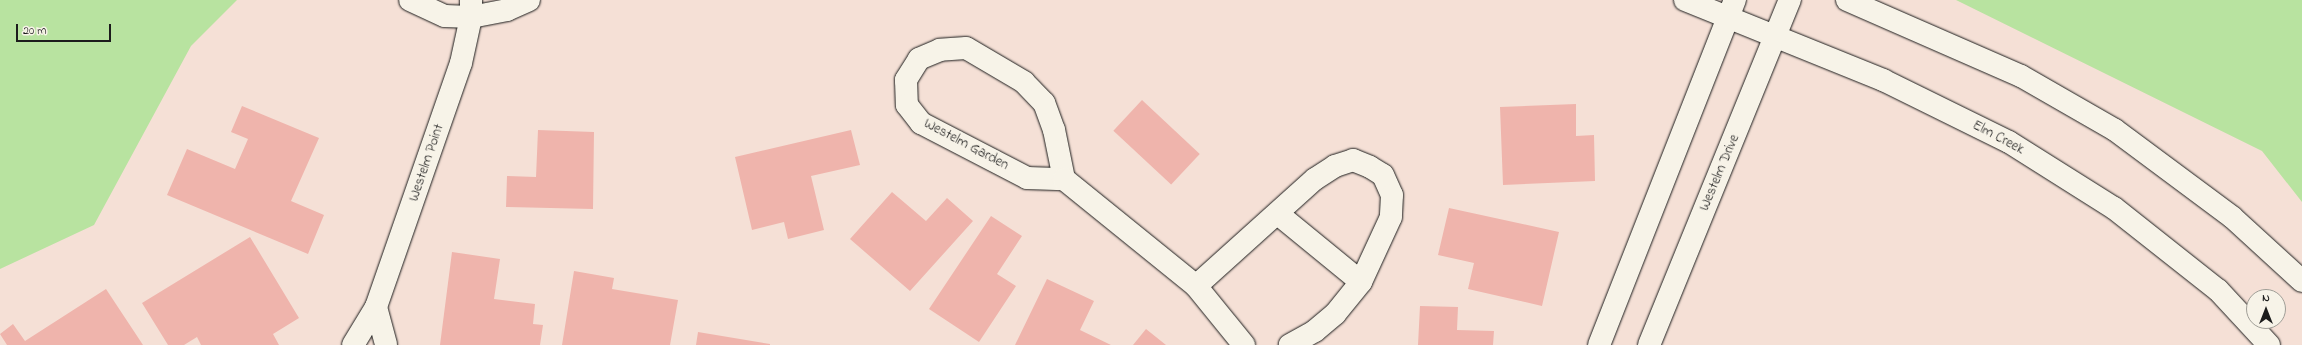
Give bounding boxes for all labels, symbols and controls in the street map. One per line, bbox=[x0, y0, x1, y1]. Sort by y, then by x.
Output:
scale bar bbox=[18, 16, 113, 42]
text: 20 m bbox=[23, 22, 46, 40]
street label: Westelm Garden bbox=[921, 116, 1011, 174]
street label: Elm Creek bbox=[1969, 117, 2027, 159]
street label: Westelm Point bbox=[406, 122, 448, 204]
street label: Westelm Drive bbox=[1696, 132, 1744, 214]
north arrow bbox=[2246, 289, 2286, 329]
text: N bbox=[2262, 290, 2270, 306]

